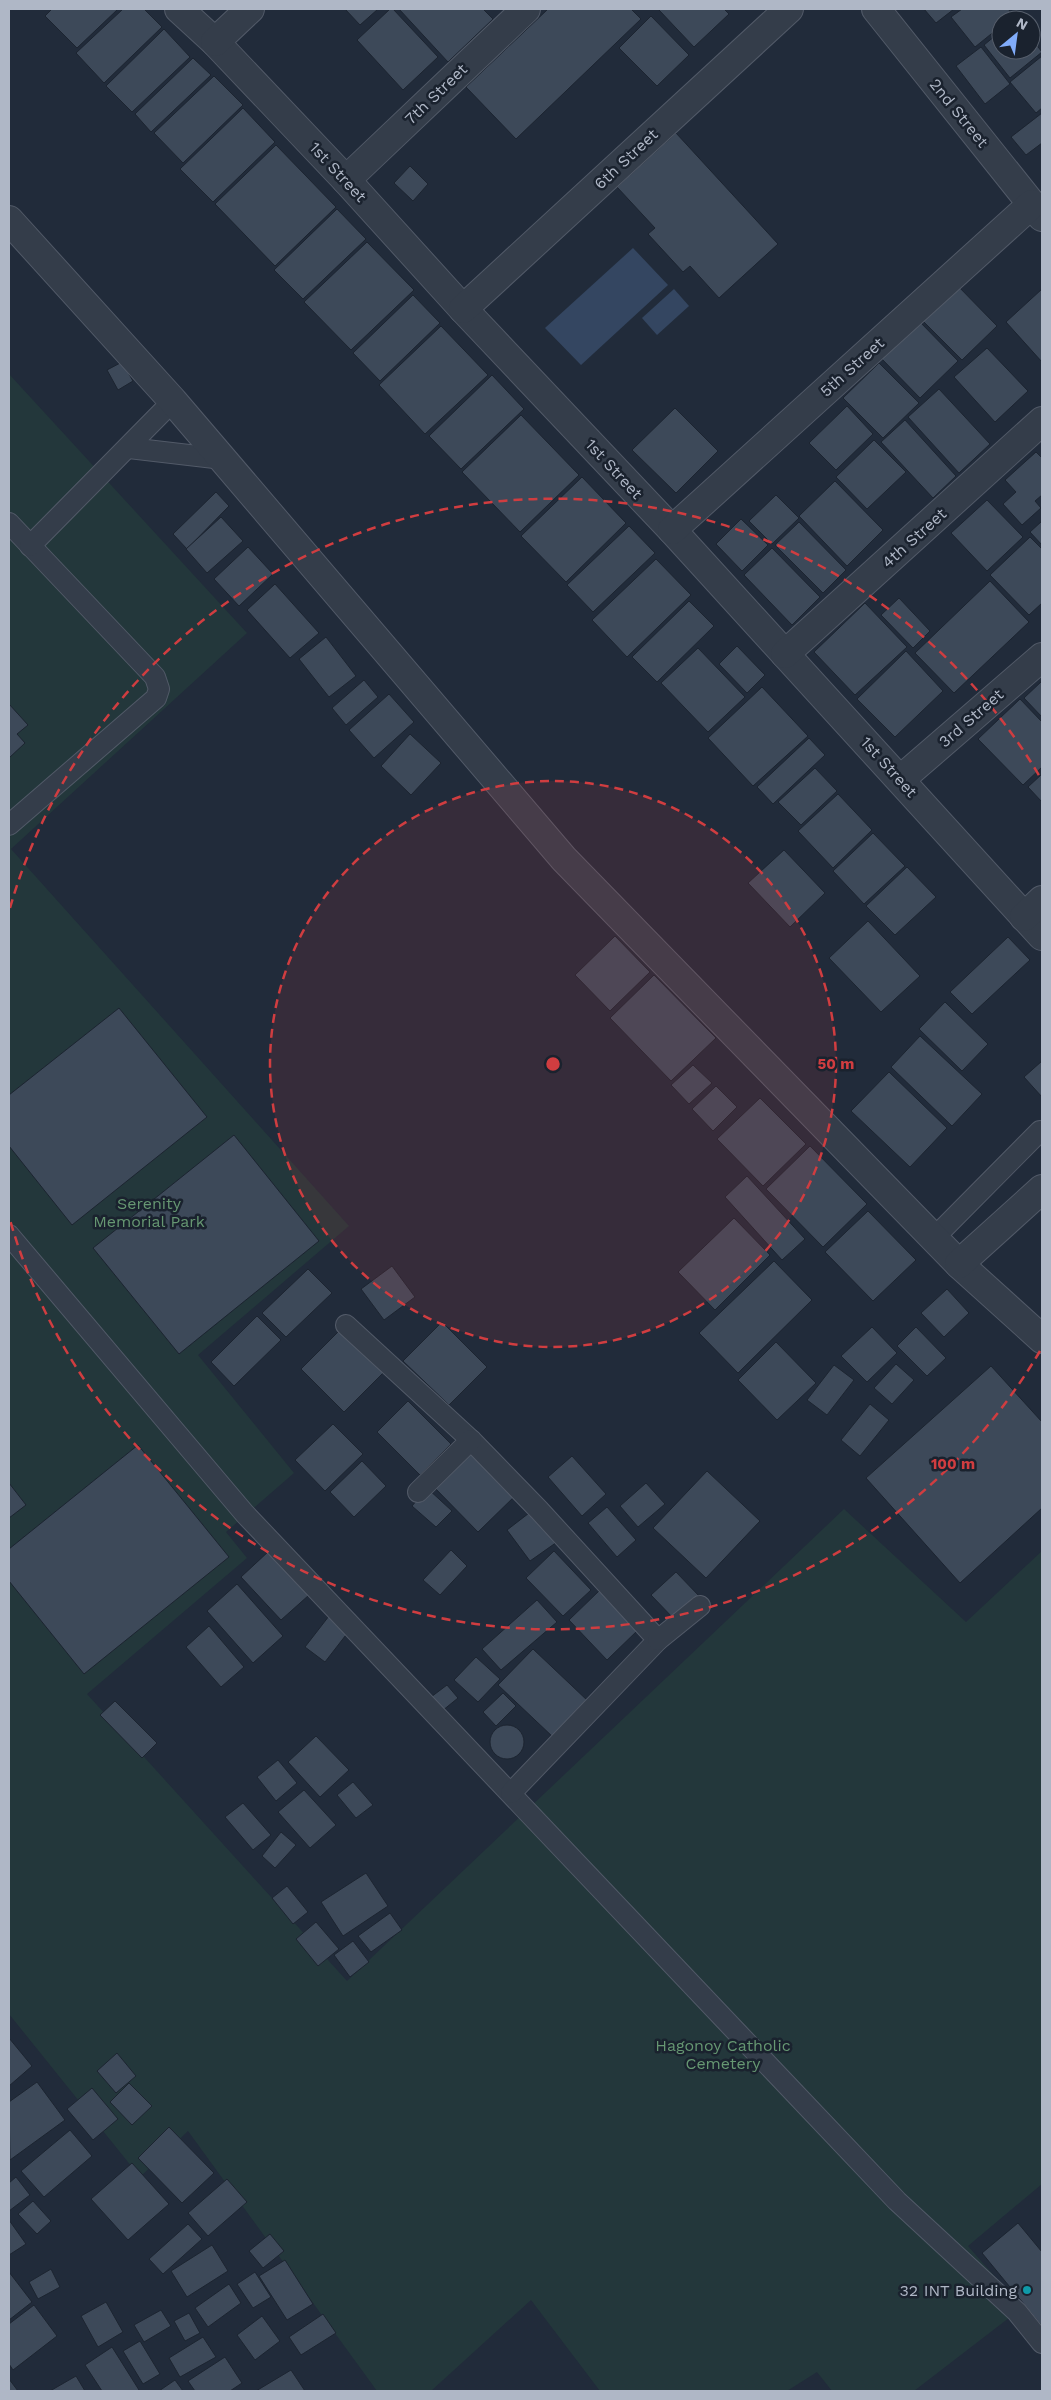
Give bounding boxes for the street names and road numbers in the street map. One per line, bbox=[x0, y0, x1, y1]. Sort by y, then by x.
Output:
street label: 7th Street bbox=[401, 59, 471, 128]
street label: 2nd Street bbox=[926, 75, 993, 151]
street label: 6th Street bbox=[590, 125, 662, 193]
street label: 1st Street bbox=[305, 138, 371, 206]
street label: 5th Street bbox=[816, 333, 888, 401]
street label: 1st Street bbox=[581, 435, 647, 503]
street label: 4th Street bbox=[878, 504, 950, 572]
street label: 3rd Street bbox=[935, 685, 1007, 751]
street label: 1st Street bbox=[857, 733, 921, 801]

